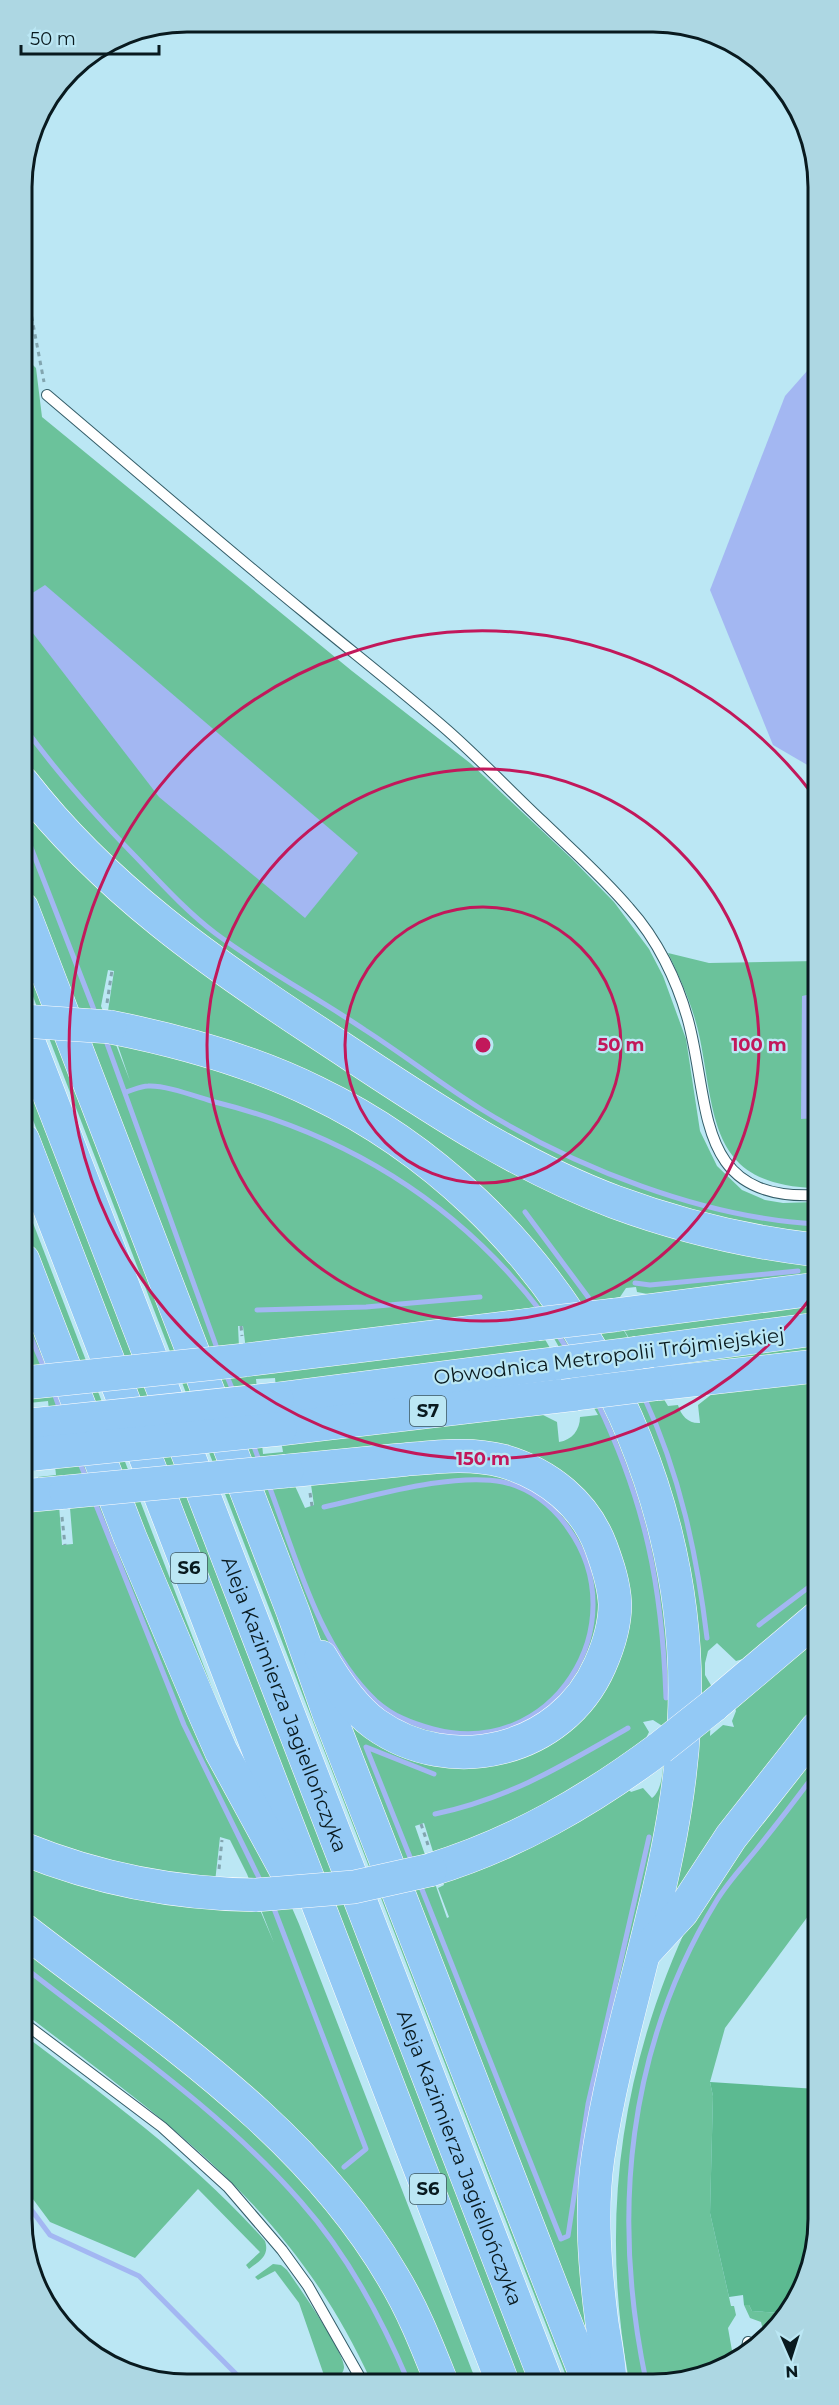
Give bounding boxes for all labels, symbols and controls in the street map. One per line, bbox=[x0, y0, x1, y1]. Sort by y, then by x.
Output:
scale bar bbox=[21, 18, 159, 56]
text: 50 m bbox=[30, 28, 76, 50]
text: 50 m bbox=[598, 1034, 644, 1056]
text: 100 m bbox=[731, 1034, 787, 1056]
centre of rings bbox=[473, 1035, 493, 1055]
street label: Obwodnica Metropolii Trójmiejskiej bbox=[432, 1323, 786, 1389]
road number: S7 bbox=[410, 1396, 446, 1426]
text: 150 m bbox=[456, 1448, 510, 1470]
road number: S6 bbox=[171, 1553, 207, 1583]
street label: Aleja Kazimierza Jagiellończyka bbox=[217, 1553, 353, 1855]
street label: Aleja Kazimierza Jagiellończyka bbox=[392, 2006, 528, 2309]
road number: S6 bbox=[410, 2174, 446, 2204]
north arrow bbox=[761, 2327, 821, 2387]
text: N bbox=[785, 2362, 799, 2381]

